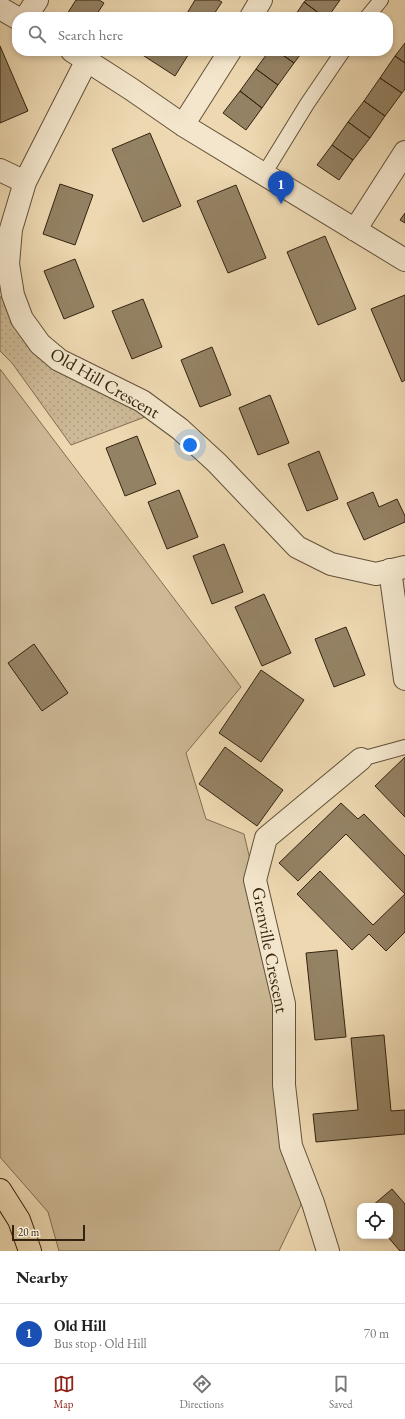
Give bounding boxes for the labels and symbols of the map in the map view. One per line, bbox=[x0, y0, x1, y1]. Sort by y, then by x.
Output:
pin: 1 bbox=[268, 171, 294, 204]
street label: Old Hill Crescent bbox=[46, 342, 164, 423]
your location bbox=[180, 435, 200, 455]
street label: Grenville Crescent bbox=[247, 885, 294, 1015]
scale bar bbox=[12, 1223, 85, 1242]

